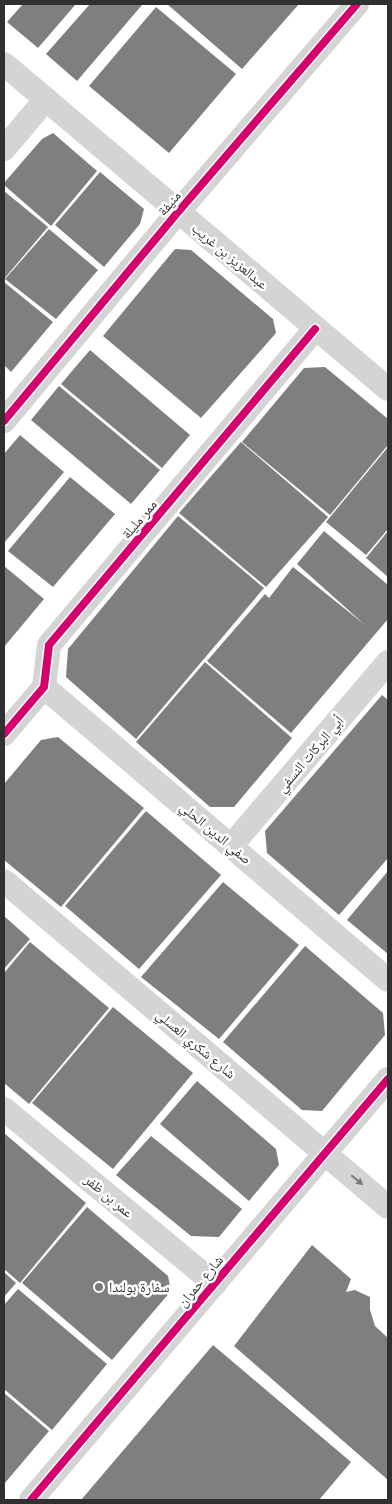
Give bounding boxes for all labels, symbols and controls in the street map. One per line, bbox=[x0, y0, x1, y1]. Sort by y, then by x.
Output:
street label: منيفة bbox=[153, 187, 185, 219]
street label: عبدالعزيز بن غريب bbox=[188, 219, 272, 293]
street label: ممر مليلة bbox=[117, 496, 161, 542]
street label: أبي البركات النسفي bbox=[273, 712, 349, 798]
street label: صفي الدين الحلي bbox=[175, 798, 255, 870]
street label: شارع شكري العسلي bbox=[151, 1006, 239, 1084]
street label: عمر بن ظفر bbox=[80, 1170, 137, 1222]
one-way arrow bbox=[350, 1174, 362, 1186]
street label: شارع حمران bbox=[173, 1251, 228, 1311]
place label: سفارة بولندا bbox=[109, 1278, 169, 1296]
marker: سفارة بولندا bbox=[93, 1281, 105, 1293]

